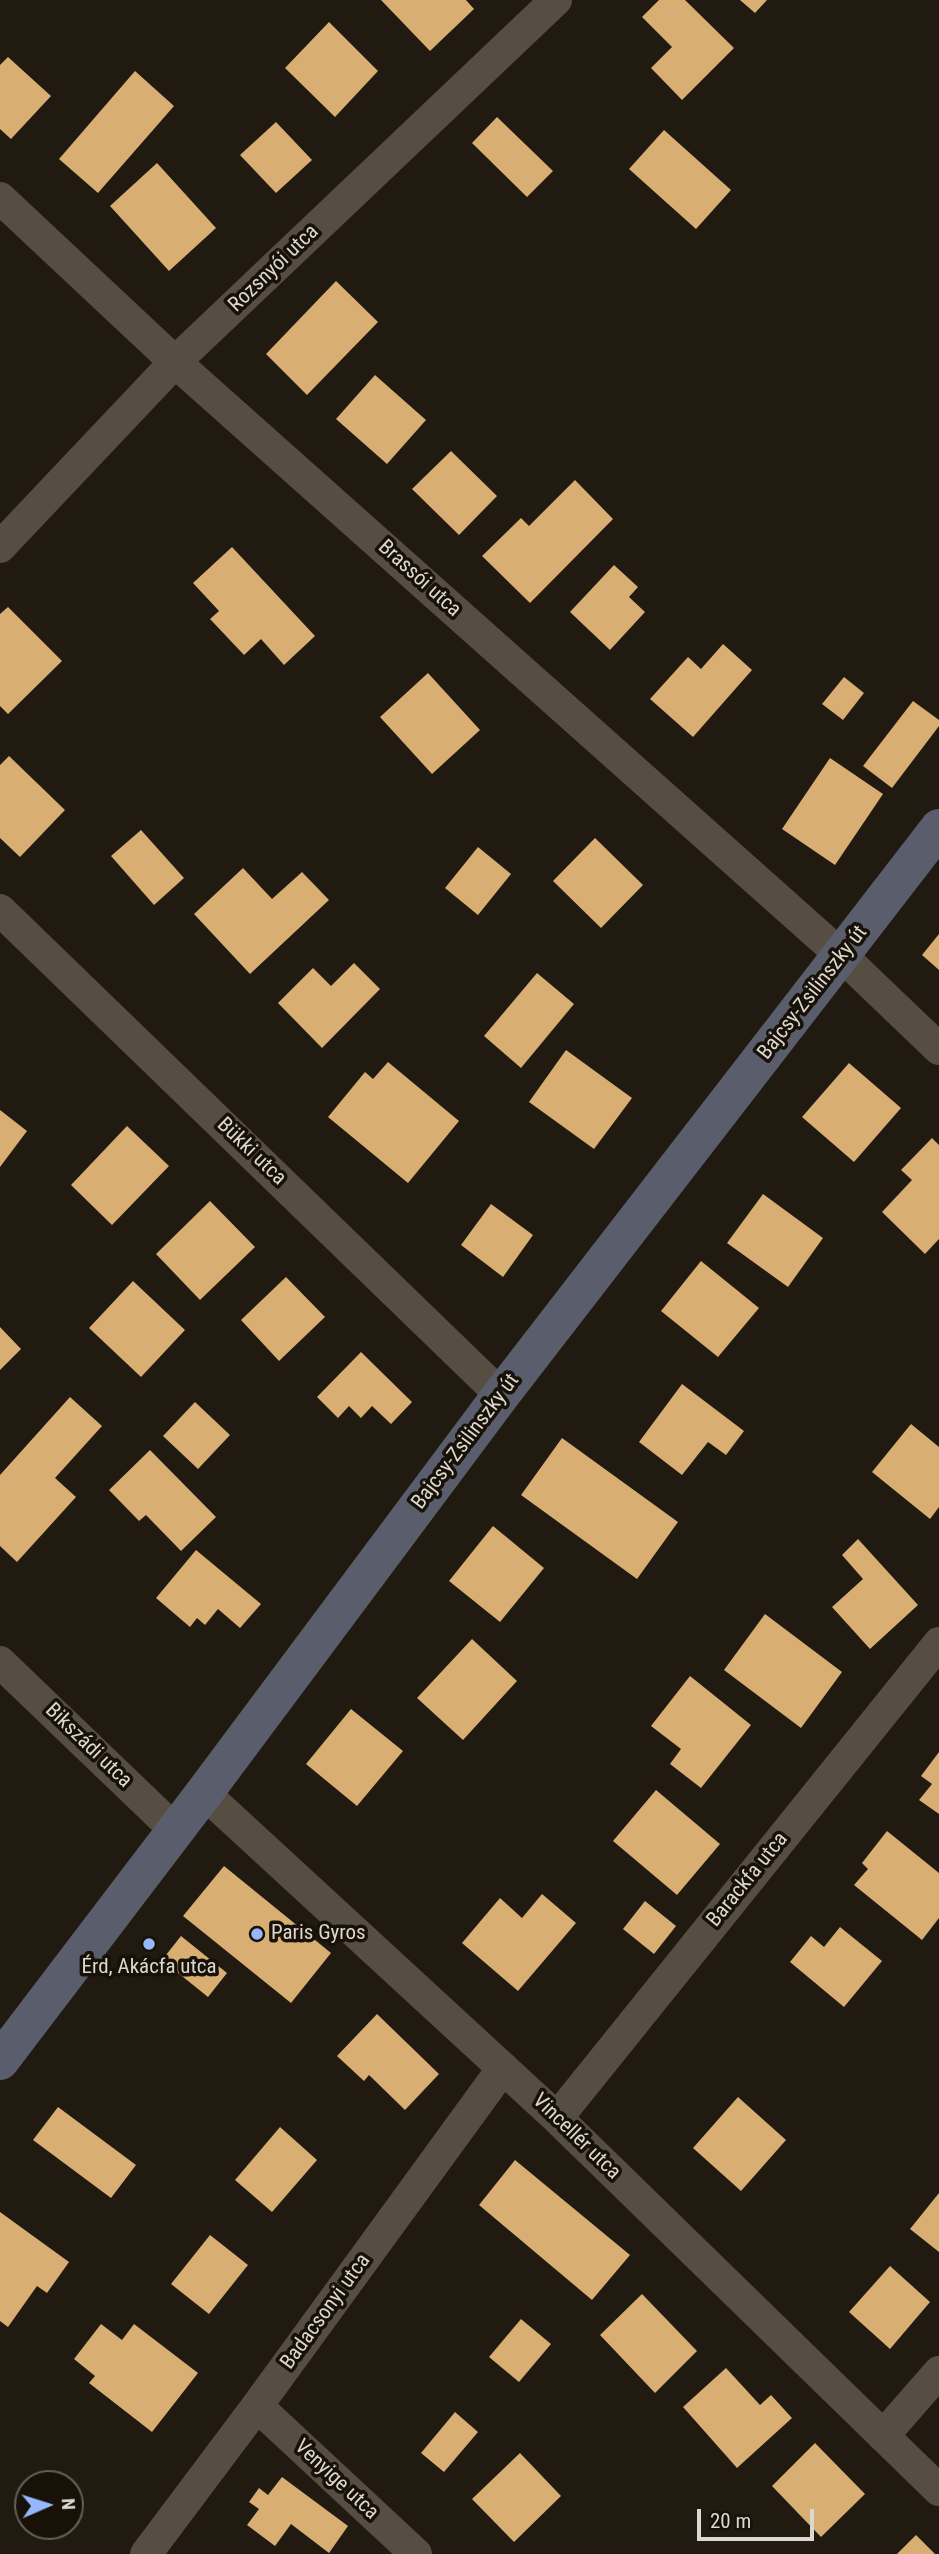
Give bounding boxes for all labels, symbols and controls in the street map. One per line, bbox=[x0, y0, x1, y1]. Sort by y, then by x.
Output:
street label: Rozsnyói utca bbox=[224, 220, 324, 318]
street label: Brassói utca bbox=[372, 535, 466, 623]
street label: Bajcsy-Zsilinszky út bbox=[753, 921, 873, 1065]
street label: Bükki utca bbox=[211, 1113, 291, 1191]
street label: Bajcsy-Zsilinszky út bbox=[407, 1369, 525, 1515]
street label: Bikszádi utca bbox=[39, 1698, 137, 1794]
street label: Barackfa utca bbox=[702, 1828, 794, 1932]
place label: Paris Gyros bbox=[271, 1921, 366, 1947]
marker: Paris Gyros bbox=[249, 1926, 265, 1942]
marker: Érd, Akácfa utca bbox=[141, 1936, 157, 1952]
place label: Érd, Akácfa utca bbox=[82, 1955, 216, 1981]
street label: Vincellér utca bbox=[527, 2089, 625, 2185]
street label: Badacsonyi utca bbox=[276, 2249, 376, 2375]
street label: Venyige utca bbox=[289, 2435, 383, 2525]
north arrow bbox=[14, 2470, 84, 2540]
scale bar bbox=[701, 2494, 818, 2538]
text: N bbox=[57, 2498, 80, 2510]
text: 20 m bbox=[710, 2509, 751, 2533]

